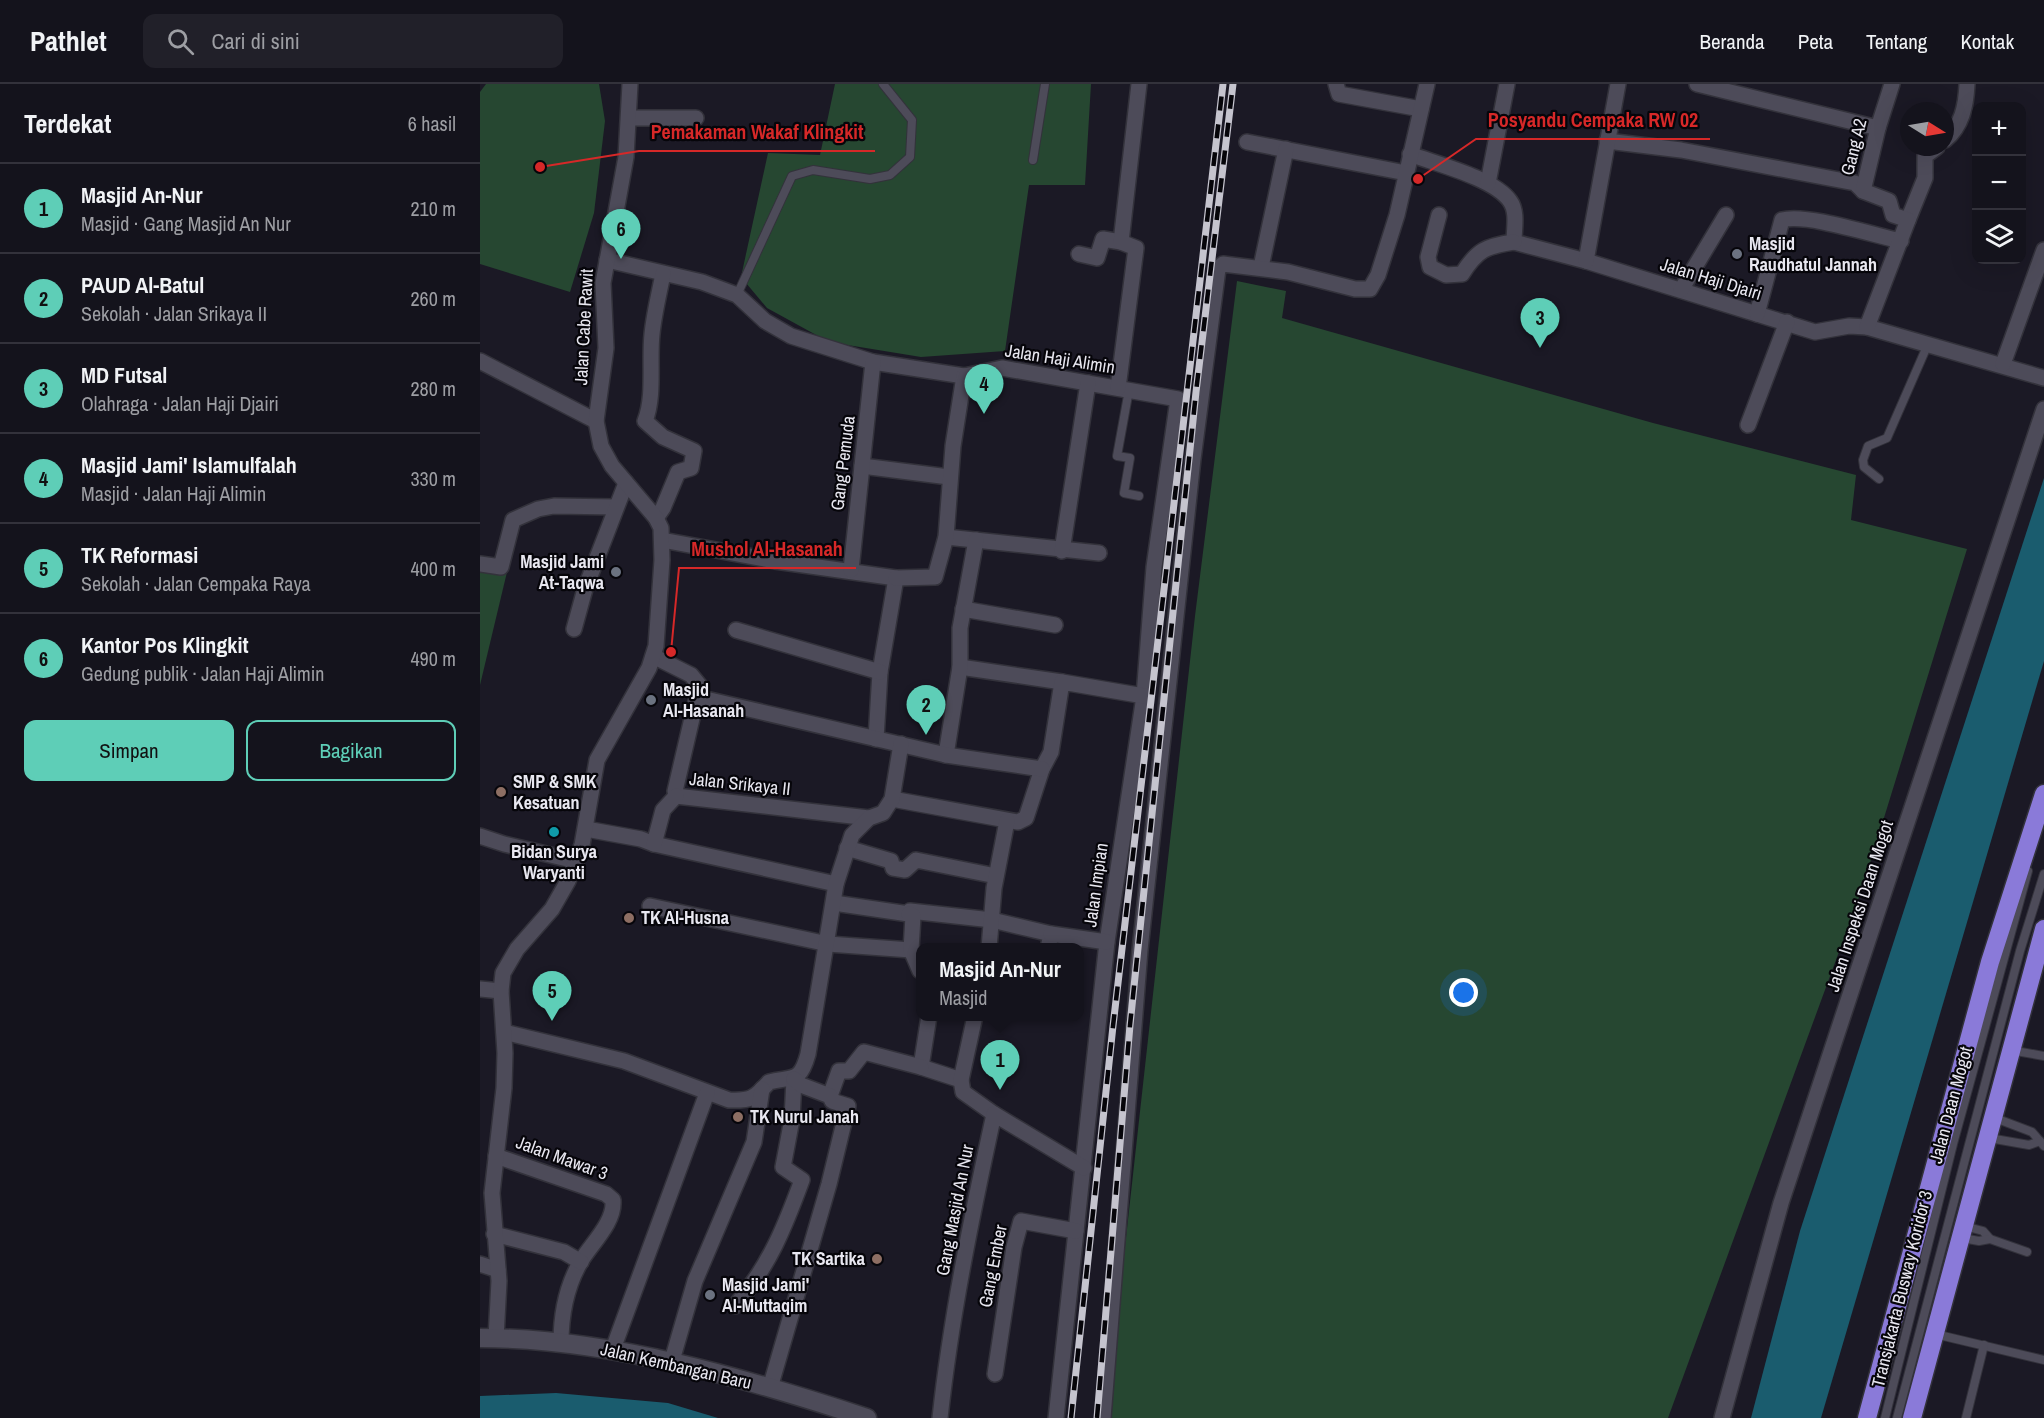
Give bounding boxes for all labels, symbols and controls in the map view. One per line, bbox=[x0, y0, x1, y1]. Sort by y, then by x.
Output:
search box bbox=[143, 14, 563, 68]
text: Pathlet bbox=[30, 22, 107, 60]
icon: search bbox=[164, 25, 197, 58]
text: Cari di sini bbox=[212, 26, 300, 56]
text: Beranda bbox=[1700, 27, 1765, 56]
text: Peta bbox=[1798, 27, 1833, 56]
text: Tentang bbox=[1866, 27, 1927, 56]
text: Kontak bbox=[1960, 27, 2014, 56]
callout: Posyandu Cempaka RW 02 bbox=[1476, 101, 1710, 139]
north arrow bbox=[1900, 102, 1954, 156]
map controls bbox=[1972, 102, 2026, 264]
button: + bbox=[1972, 102, 2026, 156]
text: Terdekat bbox=[24, 106, 111, 141]
text: Posyandu Cempaka RW 02 bbox=[1488, 106, 1698, 133]
text: 6 hasil bbox=[408, 110, 456, 137]
callout: Pemakaman Wakaf Klingkit bbox=[639, 113, 875, 151]
street label: Gang A2 bbox=[1834, 116, 1873, 178]
text: Pemakaman Wakaf Klingkit bbox=[651, 118, 864, 145]
button: − bbox=[1972, 156, 2026, 210]
text: Masjid An-Nur bbox=[81, 180, 203, 210]
text: 1 bbox=[39, 195, 48, 222]
text: 210 m bbox=[410, 195, 456, 222]
text: Masjid · Gang Masjid An Nur bbox=[81, 210, 291, 237]
pin: 6 bbox=[602, 210, 640, 259]
button: layers bbox=[1972, 210, 2026, 264]
place label: Masjid Raudhatul Jannah bbox=[1749, 231, 1877, 277]
marker: Masjid Raudhatul Jannah bbox=[1730, 247, 1744, 261]
street label: Jalan Haji Djairi bbox=[1657, 251, 1765, 306]
street label: Jalan Cabe Rawit bbox=[568, 268, 599, 386]
text: PAUD Al-Batul bbox=[81, 270, 204, 300]
text: 2 bbox=[39, 285, 48, 312]
text: 260 m bbox=[410, 285, 456, 312]
pin: 3 bbox=[1520, 298, 1560, 348]
text: Sekolah · Jalan Srikaya II bbox=[81, 300, 267, 327]
street label: Jalan Haji Alimin bbox=[1003, 337, 1117, 380]
text: MD Futsal bbox=[81, 360, 167, 390]
pin: 4 bbox=[964, 364, 1004, 414]
text: 3 bbox=[39, 375, 48, 402]
text: 280 m bbox=[410, 375, 456, 402]
text: Olahraga · Jalan Haji Djairi bbox=[81, 390, 279, 417]
street label: Gang Pemuda bbox=[824, 414, 861, 512]
text: Masjid Jami' Islamulfalah bbox=[81, 450, 297, 480]
text: 4 bbox=[39, 465, 48, 492]
text: 330 m bbox=[410, 465, 456, 492]
text: Masjid · Jalan Haji Alimin bbox=[81, 480, 266, 507]
callout: Mushol Al-Hasanah bbox=[679, 530, 856, 568]
text: Mushol Al-Hasanah bbox=[691, 535, 843, 562]
text: TK Reformasi bbox=[81, 540, 198, 570]
place label: Masjid Jami At-Taqwa bbox=[520, 549, 605, 595]
text: 5 bbox=[39, 555, 48, 582]
text: 400 m bbox=[410, 555, 456, 582]
marker: Masjid Jami At-Taqwa bbox=[609, 565, 623, 579]
text: Sekolah · Jalan Cempaka Raya bbox=[81, 570, 311, 597]
text: Kantor Pos Klingkit bbox=[81, 630, 248, 660]
text: 6 bbox=[39, 645, 48, 672]
text: 490 m bbox=[410, 645, 456, 672]
text: Gedung publik · Jalan Haji Alimin bbox=[81, 660, 324, 687]
place label: Masjid Al-Hasanah bbox=[663, 677, 744, 723]
pin: 2 bbox=[906, 686, 946, 735]
marker: Masjid Al-Hasanah bbox=[644, 693, 658, 707]
button: Simpan bbox=[24, 720, 234, 781]
button: Bagikan bbox=[246, 720, 456, 781]
street label: Jalan Srikaya II bbox=[688, 766, 792, 801]
place label: SMP & SMK Kesatuan bbox=[513, 769, 597, 815]
marker: SMP & SMK Kesatuan bbox=[494, 785, 508, 799]
street label: Jalan Inspeksi Daan Mogot bbox=[1820, 817, 1899, 995]
marker: Bidan Surya Waryanti bbox=[547, 825, 561, 839]
place label: Bidan Surya Waryanti bbox=[511, 839, 598, 885]
street label: Jalan Impian bbox=[1077, 841, 1114, 929]
place label: TK Al-Husna bbox=[641, 905, 730, 930]
marker: TK Al-Husna bbox=[622, 911, 636, 925]
popup bbox=[916, 943, 1084, 1021]
text: Masjid An-Nur bbox=[939, 954, 1061, 984]
pin: 5 bbox=[532, 972, 572, 1021]
your location bbox=[1449, 978, 1478, 1007]
text: Masjid bbox=[939, 984, 988, 1011]
pin: 1 bbox=[980, 1040, 1020, 1090]
street label: Jalan Daan Mogot bbox=[1923, 1044, 1978, 1166]
place label: TK Nurul Janah bbox=[750, 1104, 859, 1129]
marker: TK Nurul Janah bbox=[731, 1110, 745, 1124]
street label: Jalan Mawar 3 bbox=[513, 1129, 612, 1186]
street label: Gang Masjid An Nur bbox=[930, 1142, 979, 1278]
street label: Transjakarta Busway Koridor 3 bbox=[1865, 1188, 1938, 1390]
street label: Gang Ember bbox=[972, 1222, 1013, 1309]
place label: TK Sartika bbox=[792, 1246, 866, 1271]
marker: TK Sartika bbox=[870, 1252, 884, 1266]
place label: Masjid Jami' Al-Muttaqim bbox=[722, 1272, 809, 1318]
marker: Masjid Jami' Al-Muttaqim bbox=[703, 1288, 717, 1302]
street label: Jalan Kembangan Baru bbox=[598, 1336, 754, 1395]

